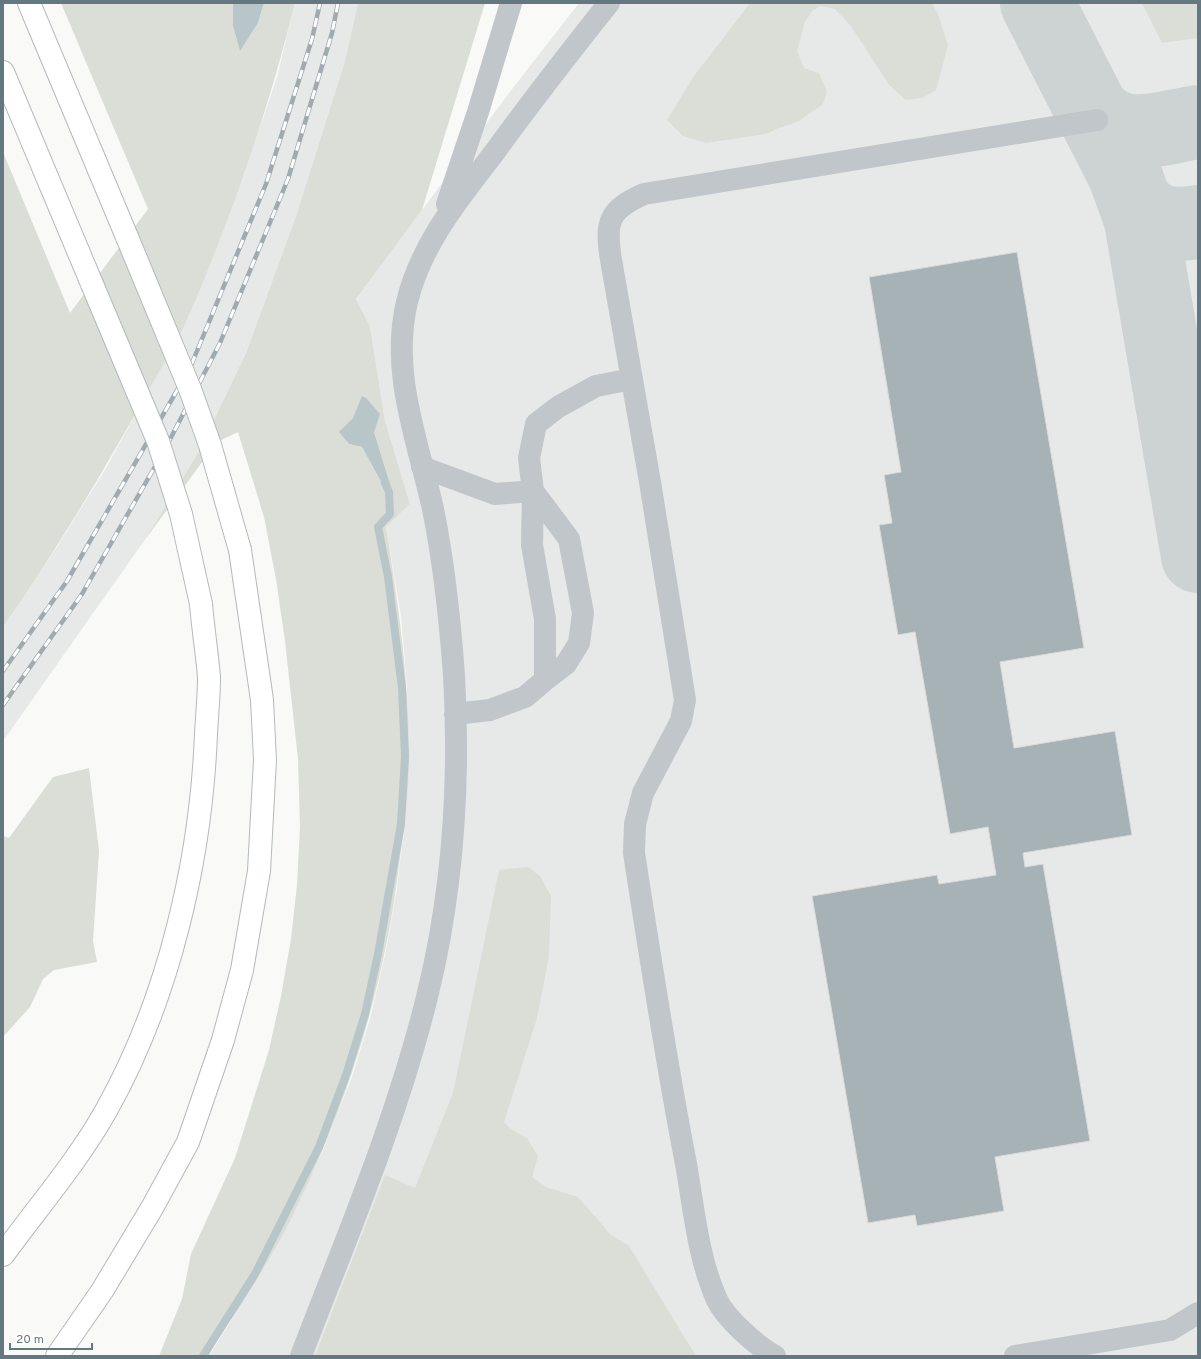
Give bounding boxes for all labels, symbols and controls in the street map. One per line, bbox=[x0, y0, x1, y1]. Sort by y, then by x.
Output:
scale bar bbox=[10, 1325, 92, 1351]
text: 20 m bbox=[16, 1332, 44, 1348]

